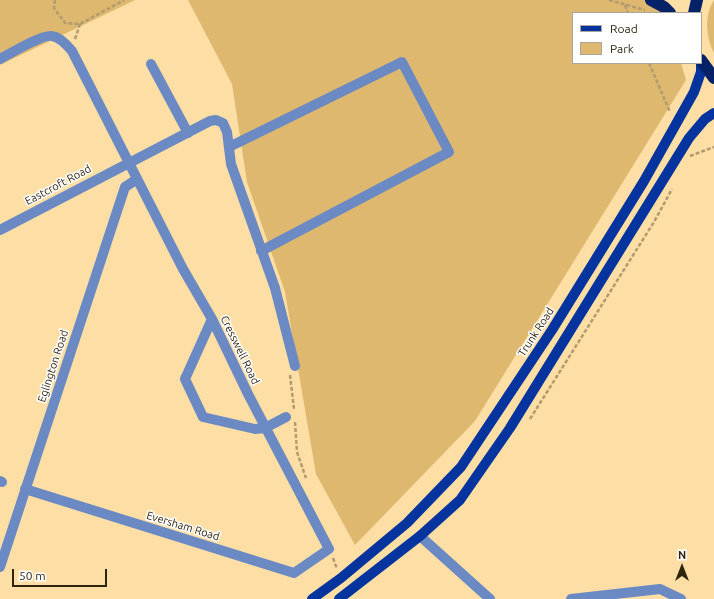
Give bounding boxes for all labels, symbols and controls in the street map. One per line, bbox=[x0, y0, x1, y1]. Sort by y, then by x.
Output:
legend bbox=[572, 12, 702, 64]
text: Road bbox=[610, 22, 638, 35]
text: Park bbox=[610, 42, 634, 55]
street label: Eastcroft Road bbox=[23, 162, 93, 208]
street label: Trunk Road bbox=[515, 305, 557, 359]
street label: Cresswell Road bbox=[218, 314, 262, 386]
street label: Eglington Road bbox=[35, 328, 71, 404]
street label: Eversham Road bbox=[145, 509, 221, 543]
north arrow bbox=[662, 547, 702, 587]
text: N bbox=[678, 549, 686, 561]
scale bar bbox=[14, 561, 109, 587]
text: 50 m bbox=[19, 569, 46, 582]

